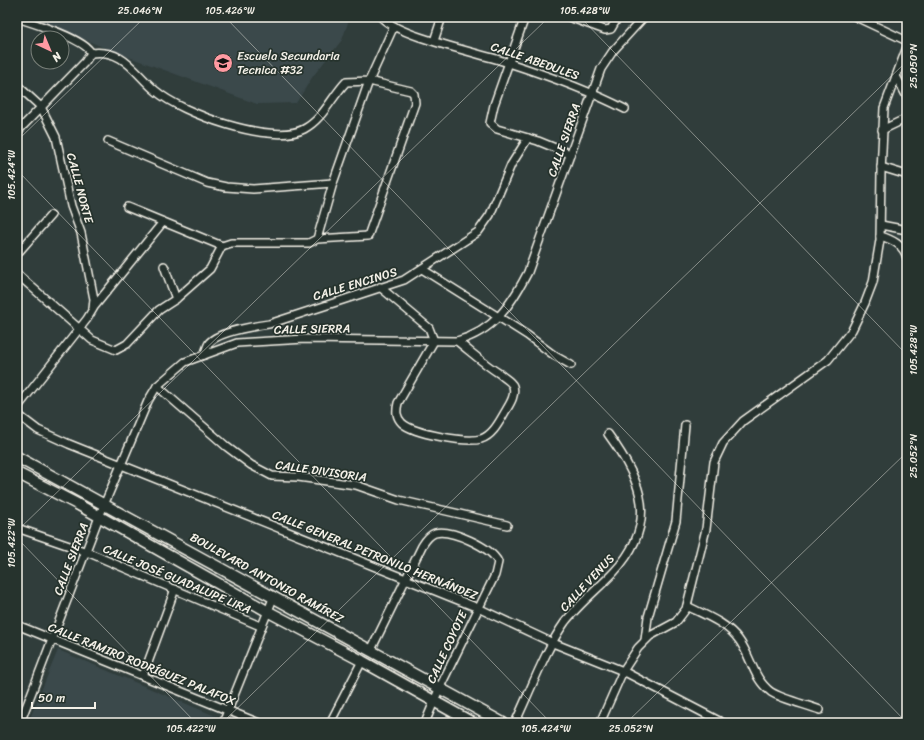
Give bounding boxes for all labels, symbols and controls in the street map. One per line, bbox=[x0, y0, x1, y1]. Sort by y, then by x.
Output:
text: 25.046°N bbox=[118, 2, 162, 20]
text: 105.426°W bbox=[205, 2, 255, 20]
text: 105.428°W bbox=[560, 2, 610, 20]
north arrow bbox=[30, 30, 70, 70]
street label: CALLE ABEDULES bbox=[488, 36, 583, 87]
text: 25.050°N bbox=[905, 44, 923, 88]
place label: Escuela Secundaria Tecnica #32 bbox=[237, 45, 341, 81]
text: N bbox=[47, 47, 67, 67]
school or university icon: Escuela Secundaria Tecnica #32 bbox=[212, 52, 234, 74]
street label: CALLE SIERRA bbox=[541, 100, 587, 180]
text: 105.424°W bbox=[3, 150, 21, 200]
street label: CALLE NORTE bbox=[60, 150, 100, 227]
street label: CALLE ENCINOS bbox=[310, 261, 400, 307]
street label: CALLE SIERRA bbox=[274, 317, 351, 341]
text: 105.428°W bbox=[905, 325, 923, 375]
text: 25.052°N bbox=[905, 434, 923, 478]
street label: CALLE DIVISORIA bbox=[274, 454, 368, 488]
street label: CALLE GENERAL PETRONILO HERNÁNDEZ bbox=[269, 504, 481, 606]
text: 105.422°W bbox=[3, 518, 21, 568]
street label: CALLE SIERRA bbox=[47, 519, 95, 599]
street label: BOULEVARD ANTONIO RAMÍREZ bbox=[186, 526, 348, 630]
street label: CALLE JOSÉ GUADALUPE LIRA bbox=[99, 538, 255, 620]
street label: CALLE VENUS bbox=[554, 548, 620, 617]
street label: CALLE COYOTE bbox=[420, 606, 474, 687]
street label: CALLE RAMIRO RODRÍGUEZ PALAFOX bbox=[45, 616, 239, 712]
scale bar bbox=[32, 684, 95, 710]
text: 50 m bbox=[38, 687, 65, 709]
text: 105.422°W bbox=[166, 720, 216, 738]
text: 105.424°W bbox=[521, 720, 571, 738]
text: 25.052°N bbox=[609, 720, 653, 738]

